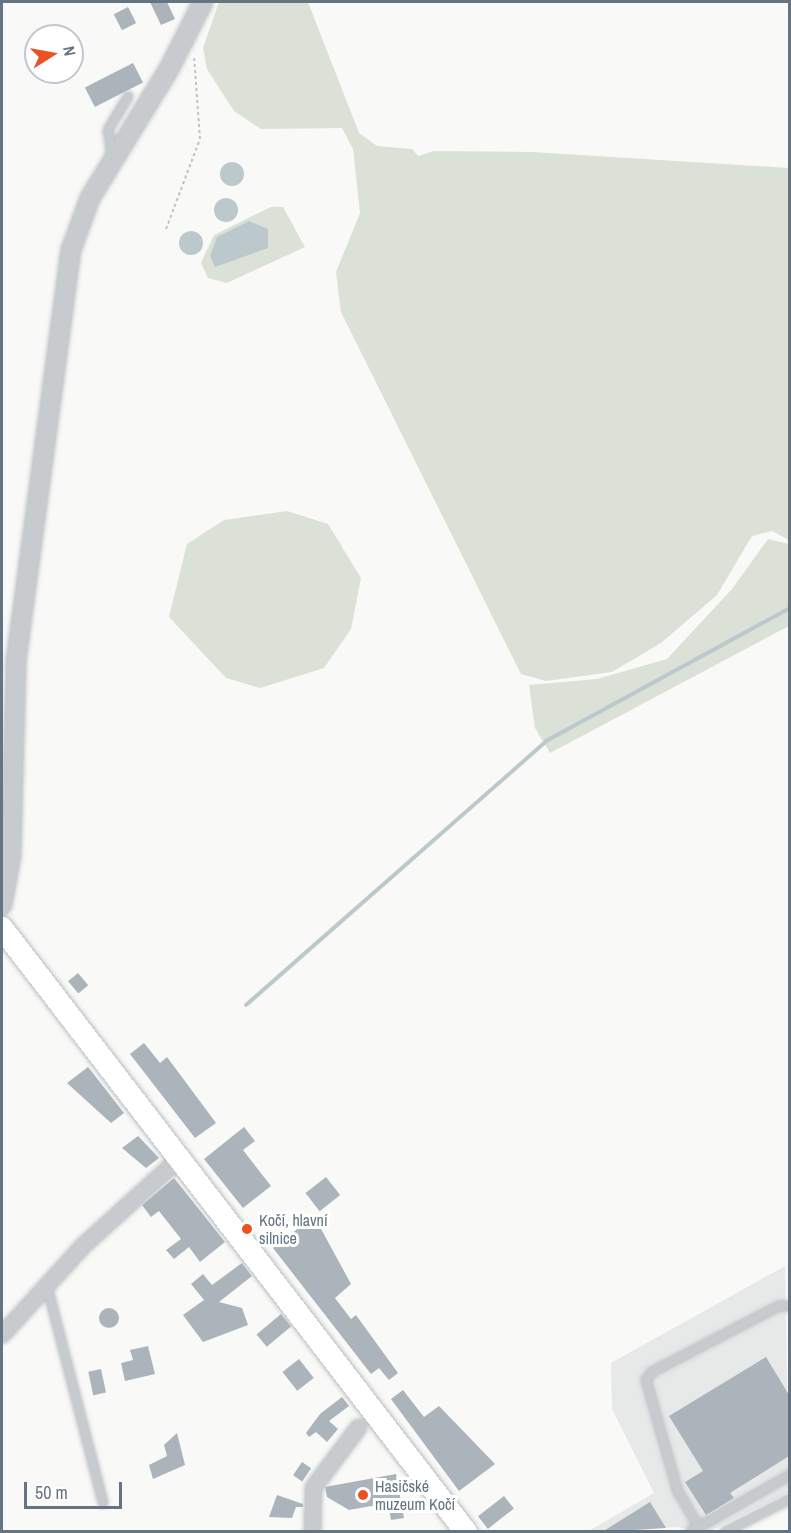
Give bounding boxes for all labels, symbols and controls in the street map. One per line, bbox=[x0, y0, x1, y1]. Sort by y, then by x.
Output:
north arrow bbox=[24, 24, 84, 84]
text: N bbox=[58, 44, 81, 58]
place label: Kočí, hlavní silnice bbox=[259, 1210, 328, 1248]
marker: Kočí, hlavní silnice bbox=[240, 1222, 254, 1236]
scale bar bbox=[27, 1470, 124, 1508]
place label: Hasičské muzeum Kočí bbox=[375, 1476, 455, 1514]
text: 50 m bbox=[35, 1480, 68, 1505]
marker: Hasičské muzeum Kočí bbox=[356, 1488, 370, 1502]

